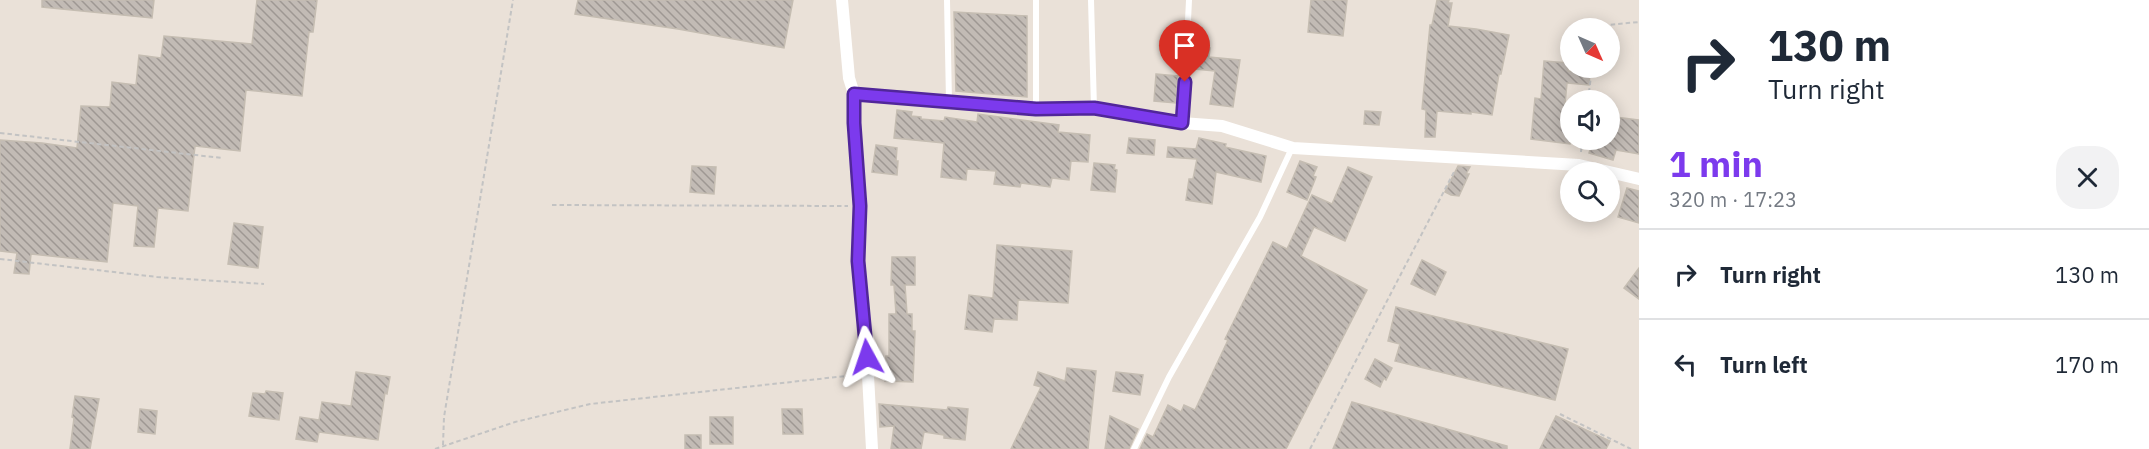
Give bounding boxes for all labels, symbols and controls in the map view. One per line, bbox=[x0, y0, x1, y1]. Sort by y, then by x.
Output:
north arrow bbox=[1560, 18, 1620, 78]
map controls bbox=[1560, 18, 1620, 222]
text: 130 m bbox=[1768, 18, 1891, 73]
pin bbox=[1159, 20, 1210, 82]
icon: right bbox=[1669, 24, 1747, 102]
icon: arrive bbox=[1168, 29, 1201, 62]
text: Turn right bbox=[1768, 71, 1885, 106]
button: sound bbox=[1560, 90, 1620, 150]
text: 1 min bbox=[1669, 140, 1763, 187]
button: close bbox=[2056, 146, 2119, 209]
button: search bbox=[1560, 162, 1620, 222]
text: 320 m · 17:23 bbox=[1669, 186, 1797, 213]
icon: right bbox=[1669, 258, 1702, 291]
text: Turn right bbox=[1720, 260, 1821, 289]
text: 130 m bbox=[2055, 260, 2119, 289]
position arrow bbox=[835, 325, 899, 389]
icon: left bbox=[1669, 348, 1702, 381]
text: Turn left bbox=[1720, 350, 1808, 379]
text: 170 m bbox=[2055, 350, 2119, 379]

